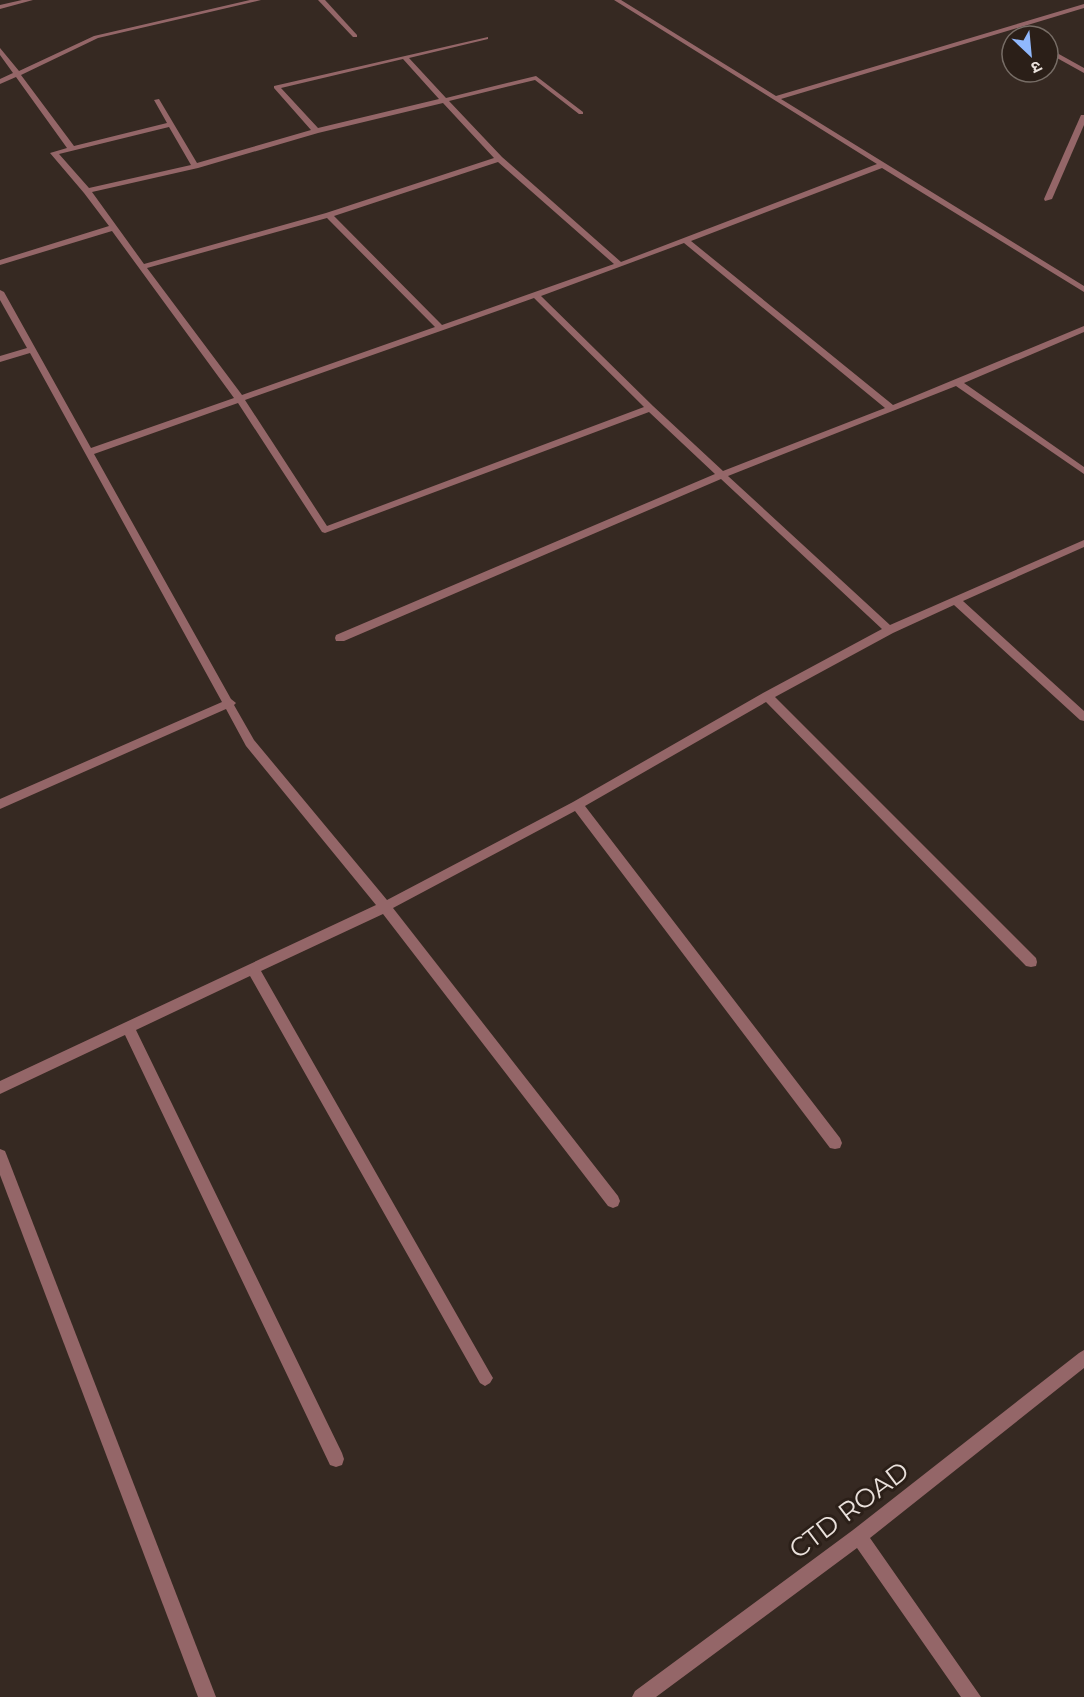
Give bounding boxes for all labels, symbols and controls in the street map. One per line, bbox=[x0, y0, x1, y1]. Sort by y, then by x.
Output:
north arrow bbox=[1000, 24, 1060, 84]
text: उ bbox=[1027, 56, 1045, 78]
street label: CTD ROAD bbox=[783, 1455, 915, 1565]

